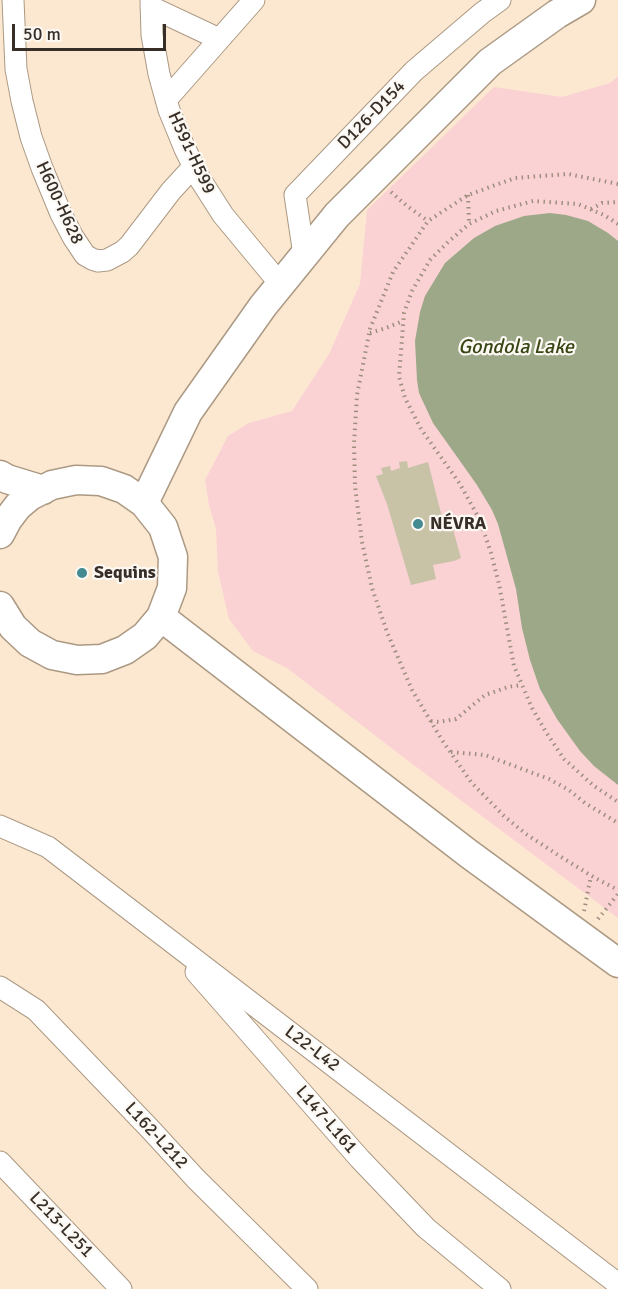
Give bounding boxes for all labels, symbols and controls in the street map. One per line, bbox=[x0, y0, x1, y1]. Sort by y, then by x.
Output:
scale bar bbox=[15, 12, 170, 50]
text: 50 m bbox=[23, 23, 61, 45]
street label: D126-D154 bbox=[334, 76, 410, 154]
street label: H591-H599 bbox=[163, 108, 219, 198]
street label: H600-H628 bbox=[30, 158, 88, 248]
water label: Gondola Lake bbox=[458, 336, 574, 360]
place label: NÉVRA bbox=[430, 513, 486, 535]
marker: NÉVRA bbox=[411, 517, 425, 531]
place label: Sequins bbox=[94, 562, 156, 584]
marker: Sequins bbox=[75, 566, 89, 580]
street label: L22-L42 bbox=[280, 1021, 344, 1077]
street label: L147-L161 bbox=[291, 1082, 361, 1158]
street label: L162-L212 bbox=[120, 1098, 192, 1174]
street label: L213-L251 bbox=[24, 1188, 98, 1262]

